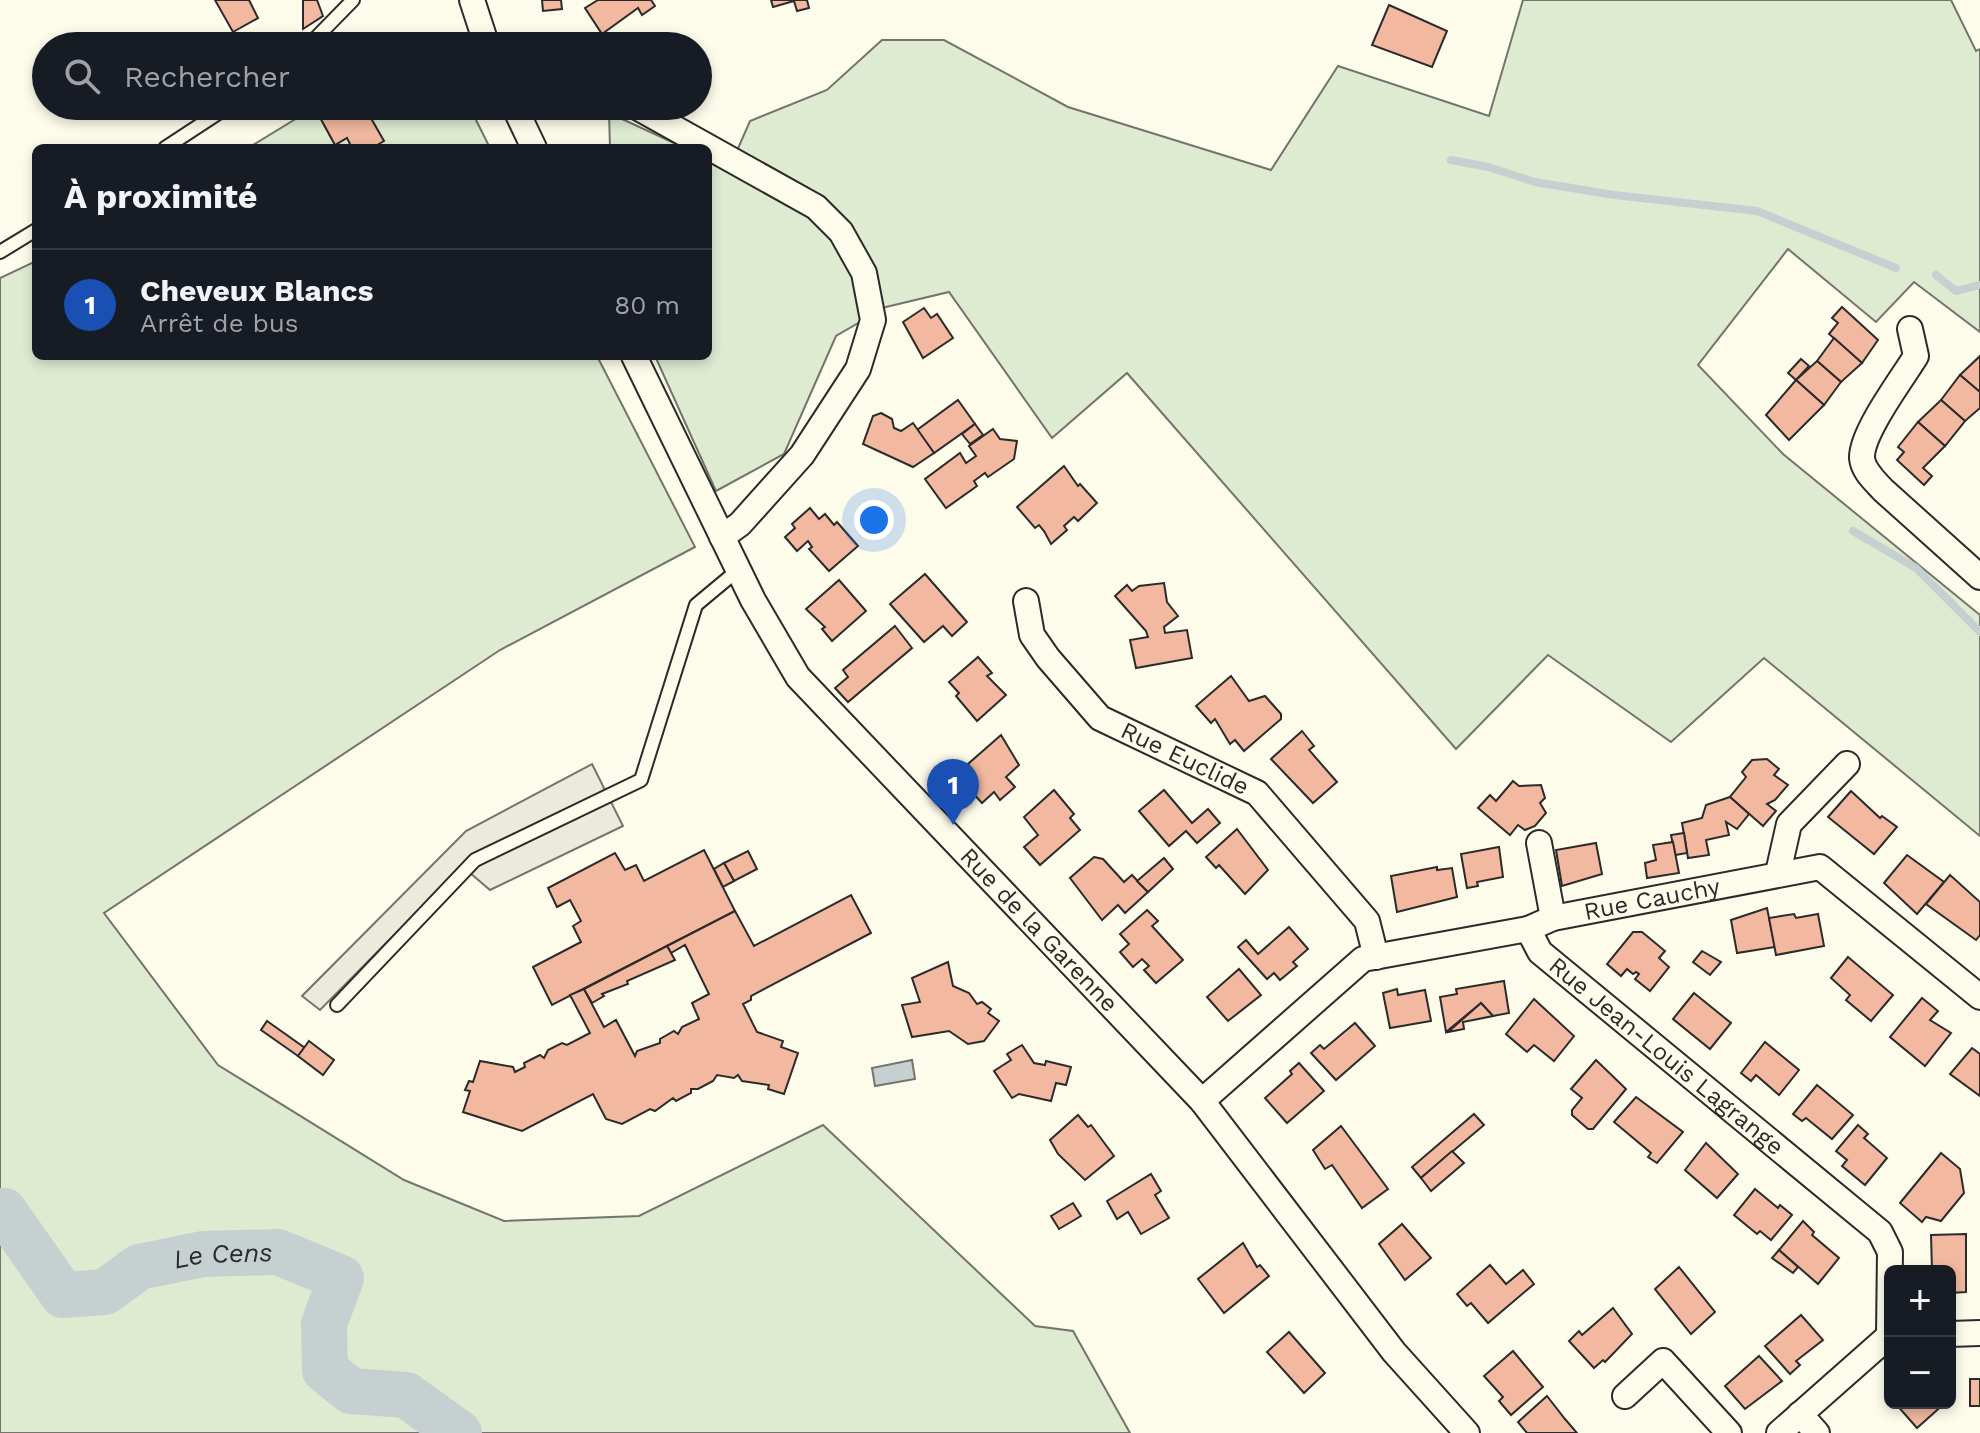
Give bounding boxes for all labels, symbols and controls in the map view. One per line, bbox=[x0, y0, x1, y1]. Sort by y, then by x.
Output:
search box bbox=[32, 32, 712, 120]
icon: search bbox=[60, 54, 104, 98]
text: Rechercher bbox=[124, 59, 290, 94]
text: À proximité bbox=[64, 176, 258, 216]
text: Cheveux Blancs bbox=[140, 273, 374, 308]
text: 1 bbox=[84, 290, 96, 320]
text: 80 m bbox=[614, 290, 680, 320]
text: Arrêt de bus bbox=[140, 308, 299, 338]
your location bbox=[854, 500, 894, 540]
street label: Rue Euclide bbox=[1116, 716, 1253, 801]
pin: 1 bbox=[927, 759, 979, 825]
street label: Rue de la Garenne bbox=[954, 842, 1124, 1018]
street label: Rue Cauchy bbox=[1582, 872, 1723, 926]
street label: Rue Jean-Louis Lagrange bbox=[1543, 951, 1789, 1161]
water label: Le Cens bbox=[171, 1237, 273, 1275]
map controls bbox=[1884, 1265, 1956, 1409]
button: + bbox=[1884, 1265, 1956, 1337]
button: − bbox=[1884, 1337, 1956, 1409]

